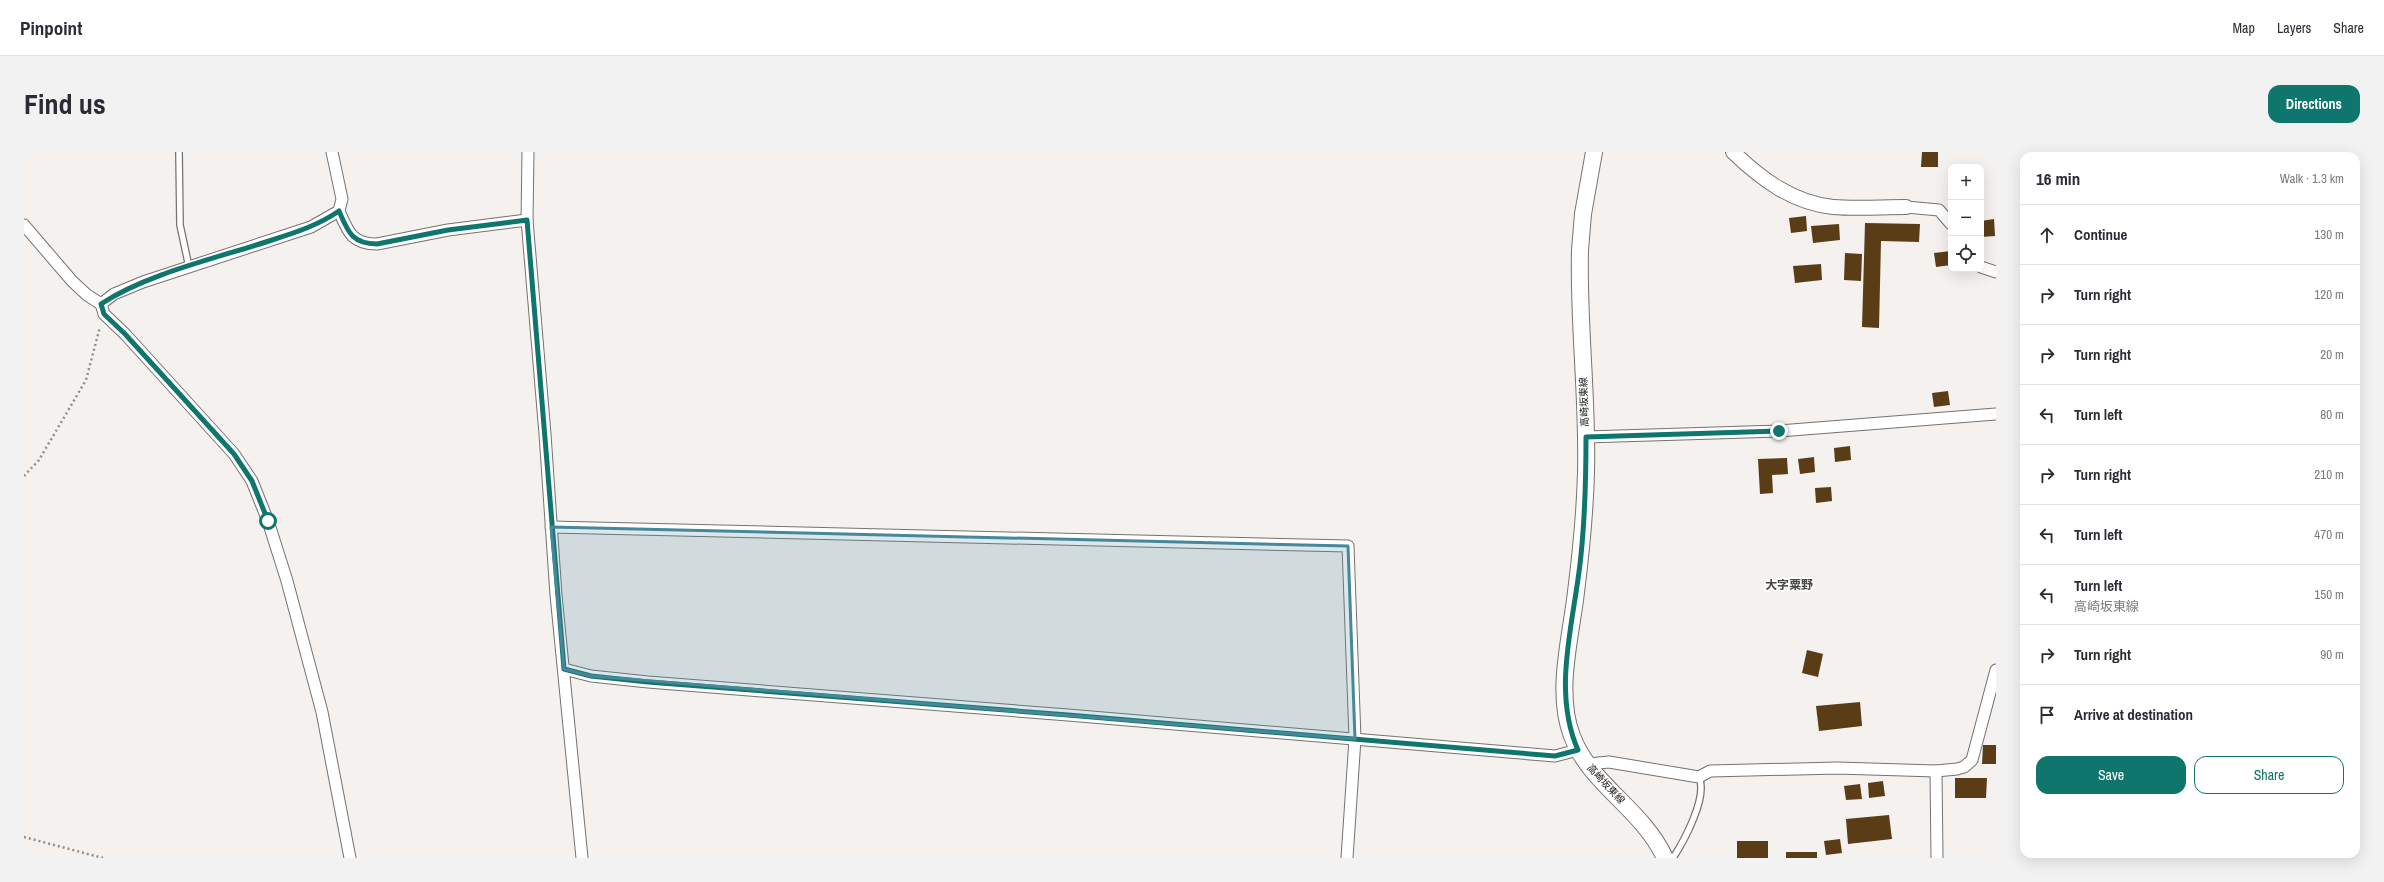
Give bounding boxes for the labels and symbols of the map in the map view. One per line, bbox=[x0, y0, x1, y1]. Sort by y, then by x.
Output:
street label: 高崎坂東線 bbox=[1577, 377, 1591, 427]
route end bbox=[1770, 422, 1788, 440]
route start bbox=[259, 512, 277, 530]
district label: 大字粟野 bbox=[1765, 577, 1813, 593]
street label: 高崎坂東線 bbox=[1584, 761, 1628, 807]

